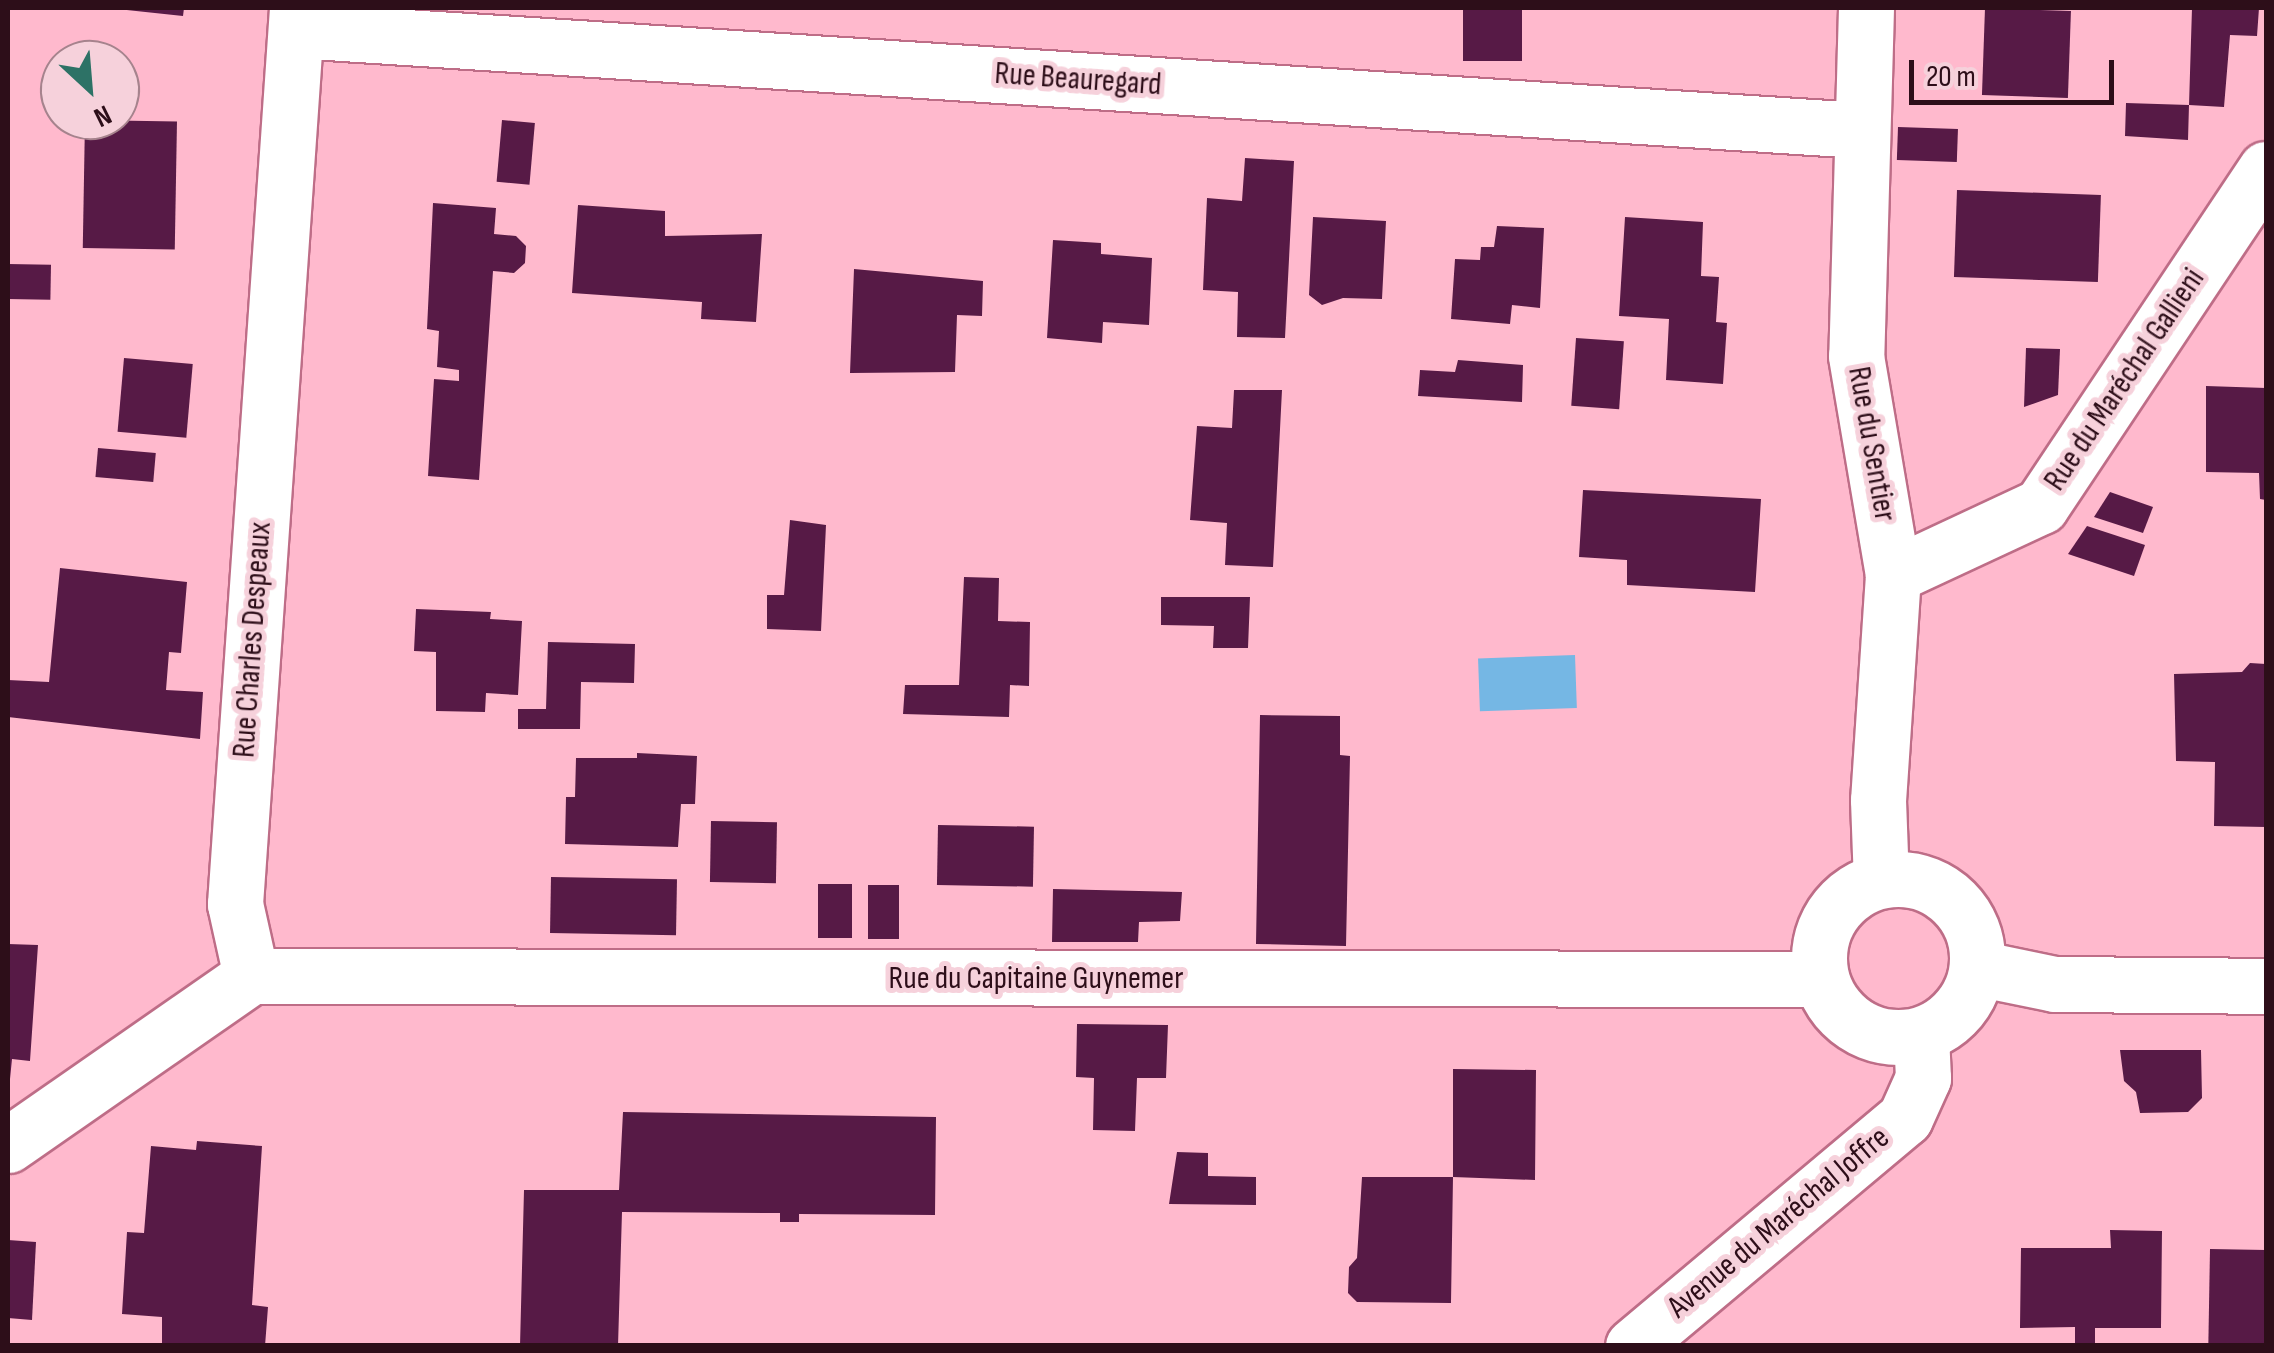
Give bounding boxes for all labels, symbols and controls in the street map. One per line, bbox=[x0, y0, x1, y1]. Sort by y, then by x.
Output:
north arrow bbox=[40, 40, 140, 140]
scale bar bbox=[1914, 40, 2119, 102]
street label: Rue Beauregard bbox=[993, 55, 1163, 105]
text: 20 m bbox=[1926, 59, 1976, 95]
text: N bbox=[89, 98, 116, 134]
street label: Rue du Maréchal Gallieni bbox=[2036, 262, 2214, 498]
street label: Rue du Sentier bbox=[1839, 364, 1903, 524]
street label: Rue Charles Despeaux bbox=[226, 521, 280, 759]
street label: Rue du Capitaine Guynemer bbox=[889, 960, 1183, 998]
street label: Avenue du Maréchal Joffre bbox=[1660, 1119, 1898, 1327]

